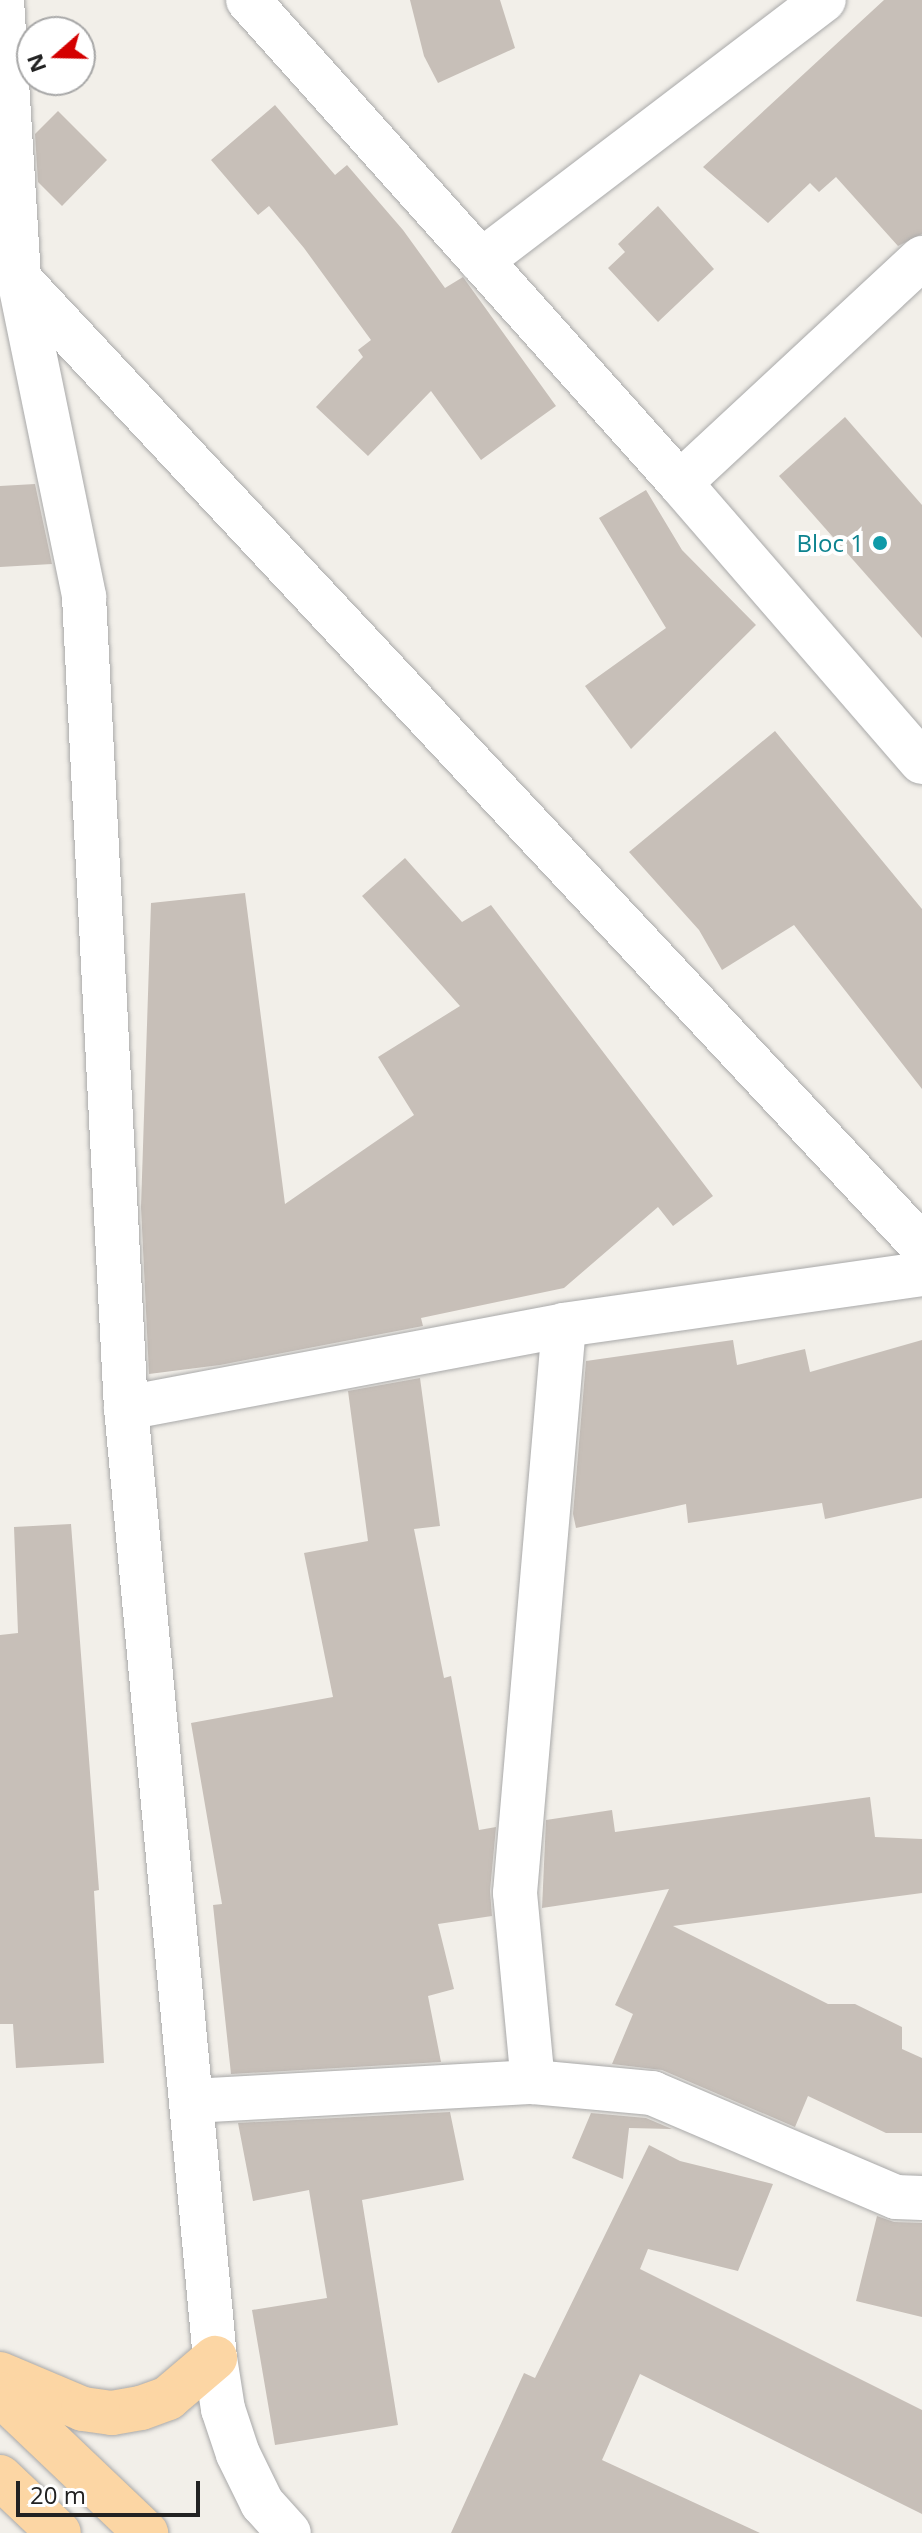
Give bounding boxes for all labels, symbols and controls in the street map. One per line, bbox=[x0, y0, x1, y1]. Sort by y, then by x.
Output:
north arrow bbox=[16, 16, 96, 96]
text: N bbox=[18, 50, 52, 77]
place label: Bloc 1 bbox=[797, 529, 864, 557]
marker: Bloc 1 bbox=[871, 534, 889, 552]
scale bar bbox=[20, 2465, 204, 2515]
text: 20 m bbox=[30, 2478, 86, 2511]

